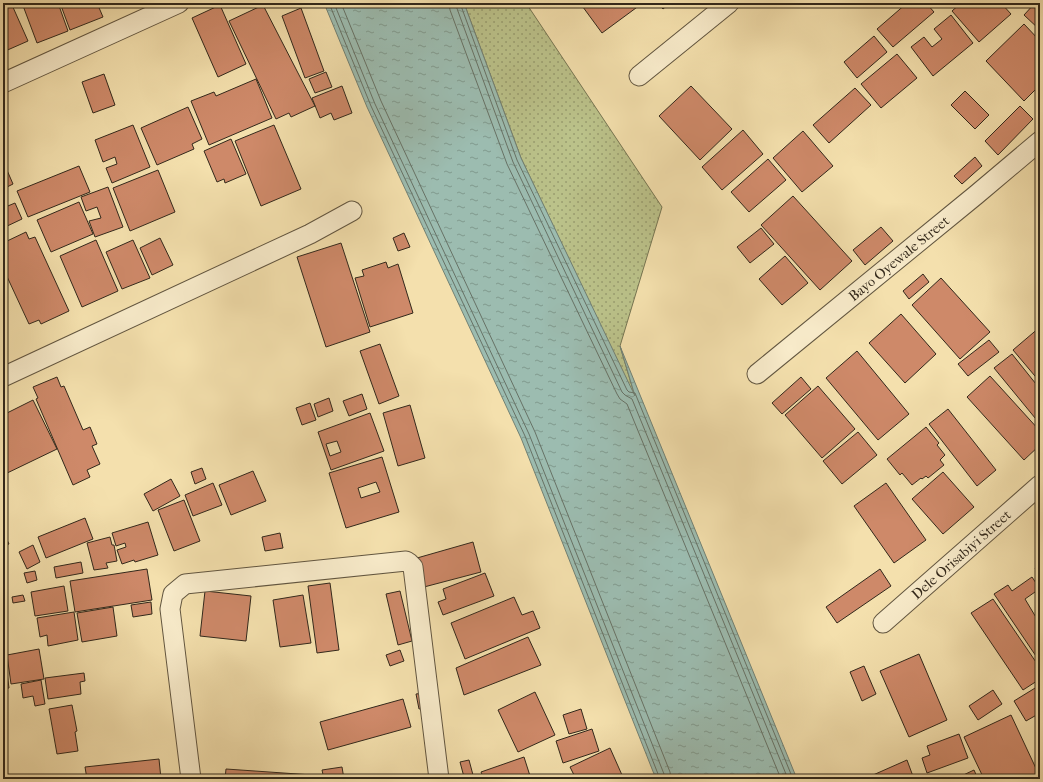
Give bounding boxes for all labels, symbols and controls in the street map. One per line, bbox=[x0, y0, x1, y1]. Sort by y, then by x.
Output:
street label: Bayo Oyewale Street bbox=[845, 212, 953, 305]
street label: Dele Orisabiyi Street bbox=[908, 506, 1015, 603]

